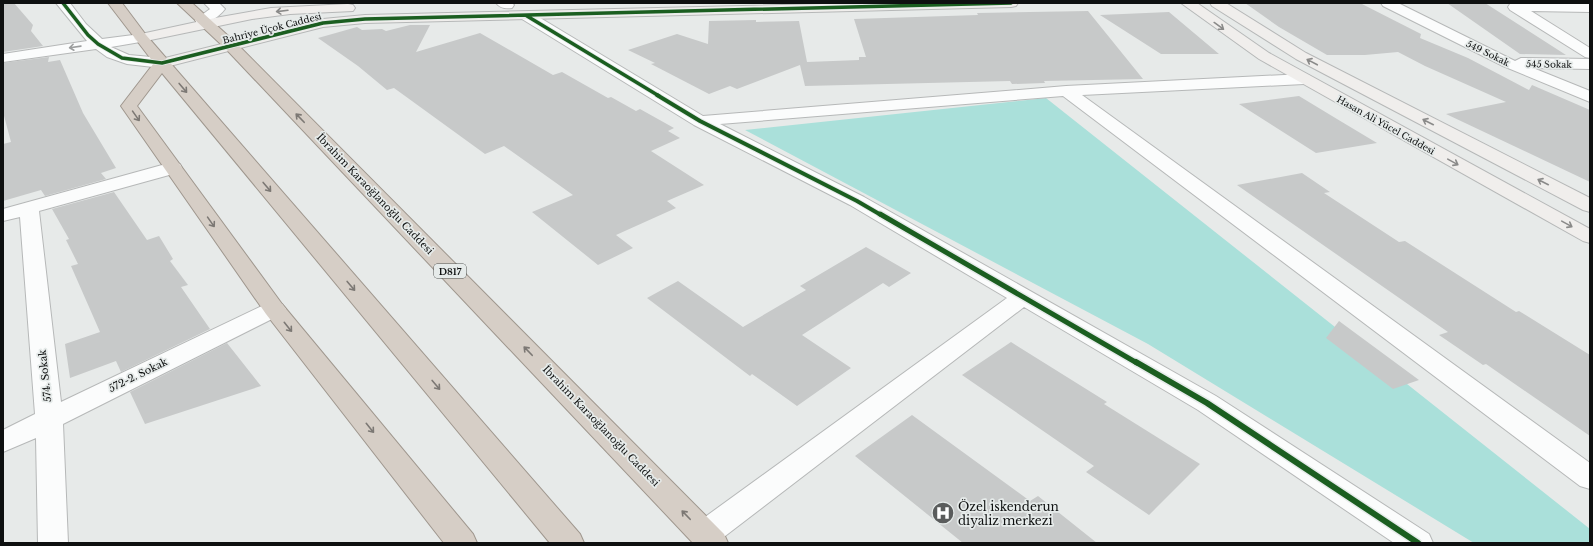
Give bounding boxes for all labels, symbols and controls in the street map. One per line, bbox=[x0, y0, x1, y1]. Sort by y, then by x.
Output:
one-way arrow bbox=[276, 8, 289, 15]
street label: Bahriye Üçok Caddesi bbox=[221, 10, 323, 46]
one-way arrow bbox=[1214, 22, 1225, 30]
street label: 549 Sokak bbox=[1465, 38, 1512, 68]
one-way arrow bbox=[69, 44, 82, 52]
one-way arrow bbox=[1306, 58, 1318, 65]
street label: 545 Sokak bbox=[1526, 58, 1572, 70]
one-way arrow bbox=[179, 82, 188, 93]
street label: Hasan Ali Yücel Caddesi bbox=[1335, 93, 1437, 157]
one-way arrow bbox=[132, 110, 140, 121]
one-way arrow bbox=[296, 113, 305, 123]
one-way arrow bbox=[1422, 118, 1434, 125]
street label: İbrahim Karaoğlanoğlu Caddesi bbox=[314, 130, 437, 257]
one-way arrow bbox=[1446, 158, 1458, 166]
one-way arrow bbox=[1537, 178, 1549, 185]
one-way arrow bbox=[263, 181, 272, 192]
one-way arrow bbox=[207, 216, 215, 227]
one-way arrow bbox=[1560, 221, 1572, 229]
road number: D817 bbox=[434, 264, 466, 278]
one-way arrow bbox=[347, 281, 356, 291]
one-way arrow bbox=[284, 321, 292, 332]
one-way arrow bbox=[523, 346, 532, 356]
street label: 574. Sokak bbox=[36, 348, 54, 403]
street label: 572-2. Sokak bbox=[106, 355, 170, 395]
street label: İbrahim Karaoğlanoğlu Caddesi bbox=[540, 362, 663, 489]
one-way arrow bbox=[431, 380, 440, 390]
one-way arrow bbox=[365, 423, 374, 433]
place label: Özel iskenderun diyaliz merkezi bbox=[958, 498, 1059, 528]
hospital icon: Özel iskenderun diyaliz merkezi bbox=[930, 500, 956, 526]
one-way arrow bbox=[682, 510, 691, 520]

